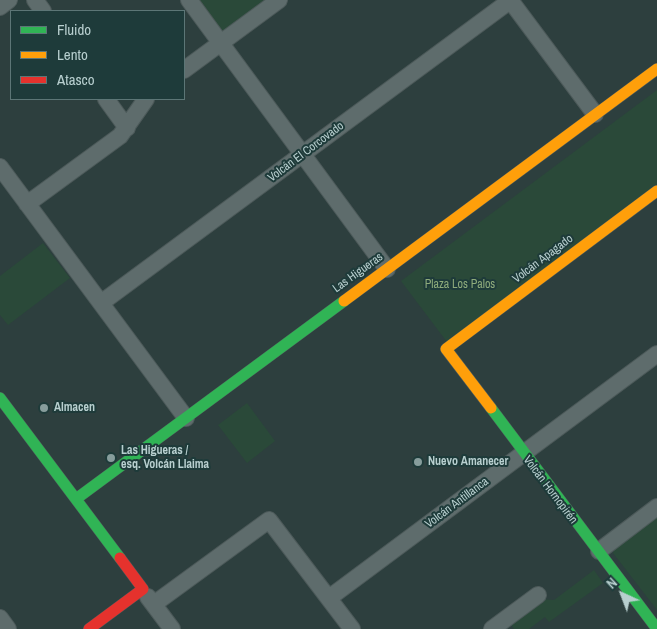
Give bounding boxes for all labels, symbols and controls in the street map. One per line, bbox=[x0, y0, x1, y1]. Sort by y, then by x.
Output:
legend bbox=[10, 10, 185, 100]
text: Fluido bbox=[57, 19, 91, 40]
text: Lento bbox=[57, 44, 88, 65]
text: Atasco bbox=[57, 69, 95, 90]
street label: Volcán El Corcovado bbox=[265, 119, 347, 185]
street label: Volcán Apagado bbox=[510, 232, 576, 286]
street label: Las Higueras bbox=[330, 250, 386, 296]
park label: Plaza Los Palos bbox=[425, 278, 495, 292]
place label: Almacen bbox=[54, 401, 95, 415]
marker: Almacen bbox=[38, 402, 50, 414]
place label: Las Higueras / esq. Volcán Llaima bbox=[121, 444, 209, 472]
marker: Las Higueras / esq. Volcán Llaima bbox=[105, 452, 117, 464]
street label: Volcán Hornopirén bbox=[520, 453, 580, 527]
place label: Nuevo Amanecer bbox=[428, 455, 508, 469]
marker: Nuevo Amanecer bbox=[412, 456, 424, 468]
street label: Volcán Antillanca bbox=[423, 475, 491, 531]
north arrow bbox=[597, 569, 647, 619]
text: N bbox=[603, 574, 621, 592]

